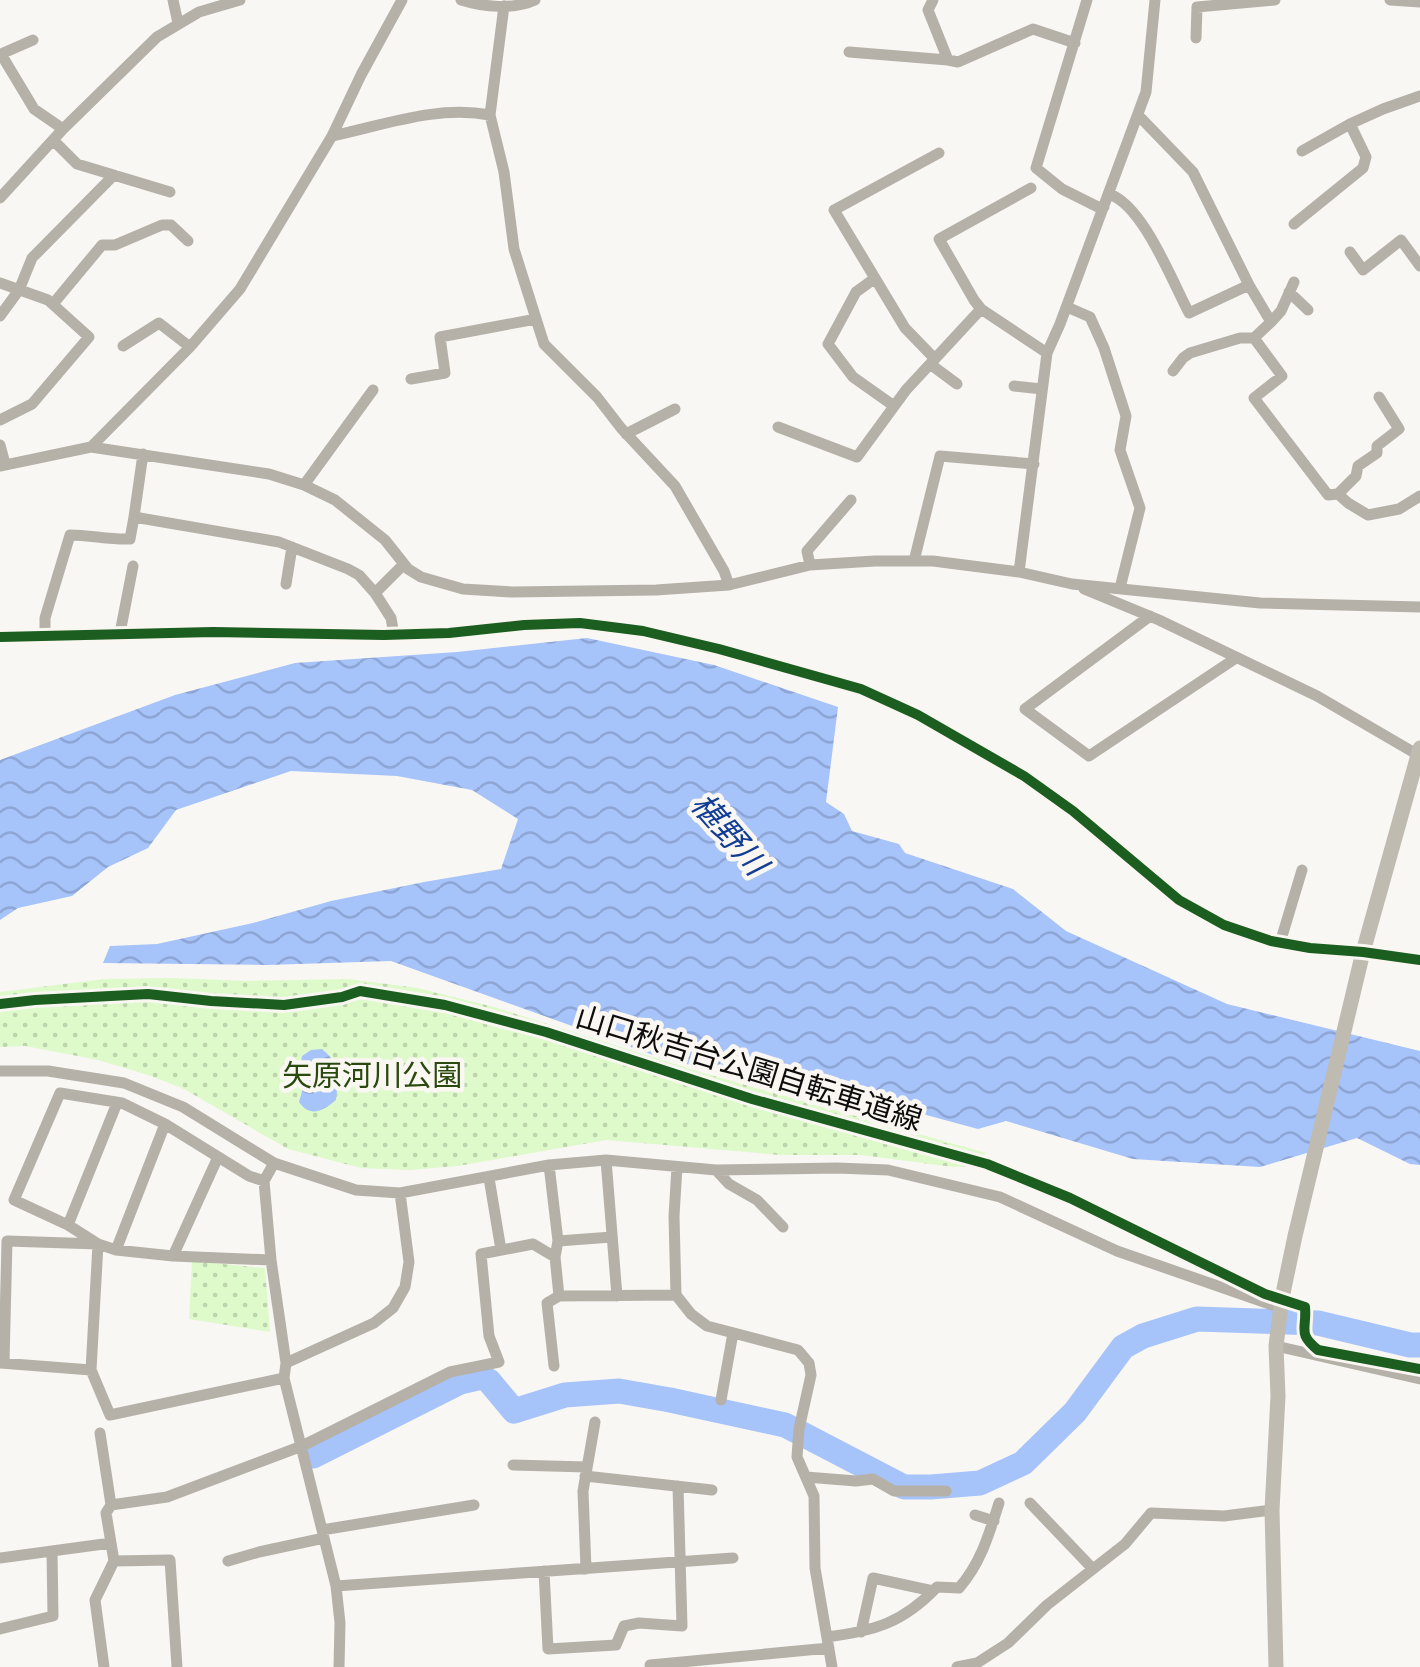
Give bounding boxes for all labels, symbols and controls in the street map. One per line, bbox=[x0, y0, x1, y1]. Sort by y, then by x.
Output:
water label: 椹野川 bbox=[680, 783, 780, 888]
street label: 山口秋吉台公園自転車道線 bbox=[571, 995, 927, 1141]
park label: 矢原河川公園 bbox=[282, 1054, 462, 1097]

